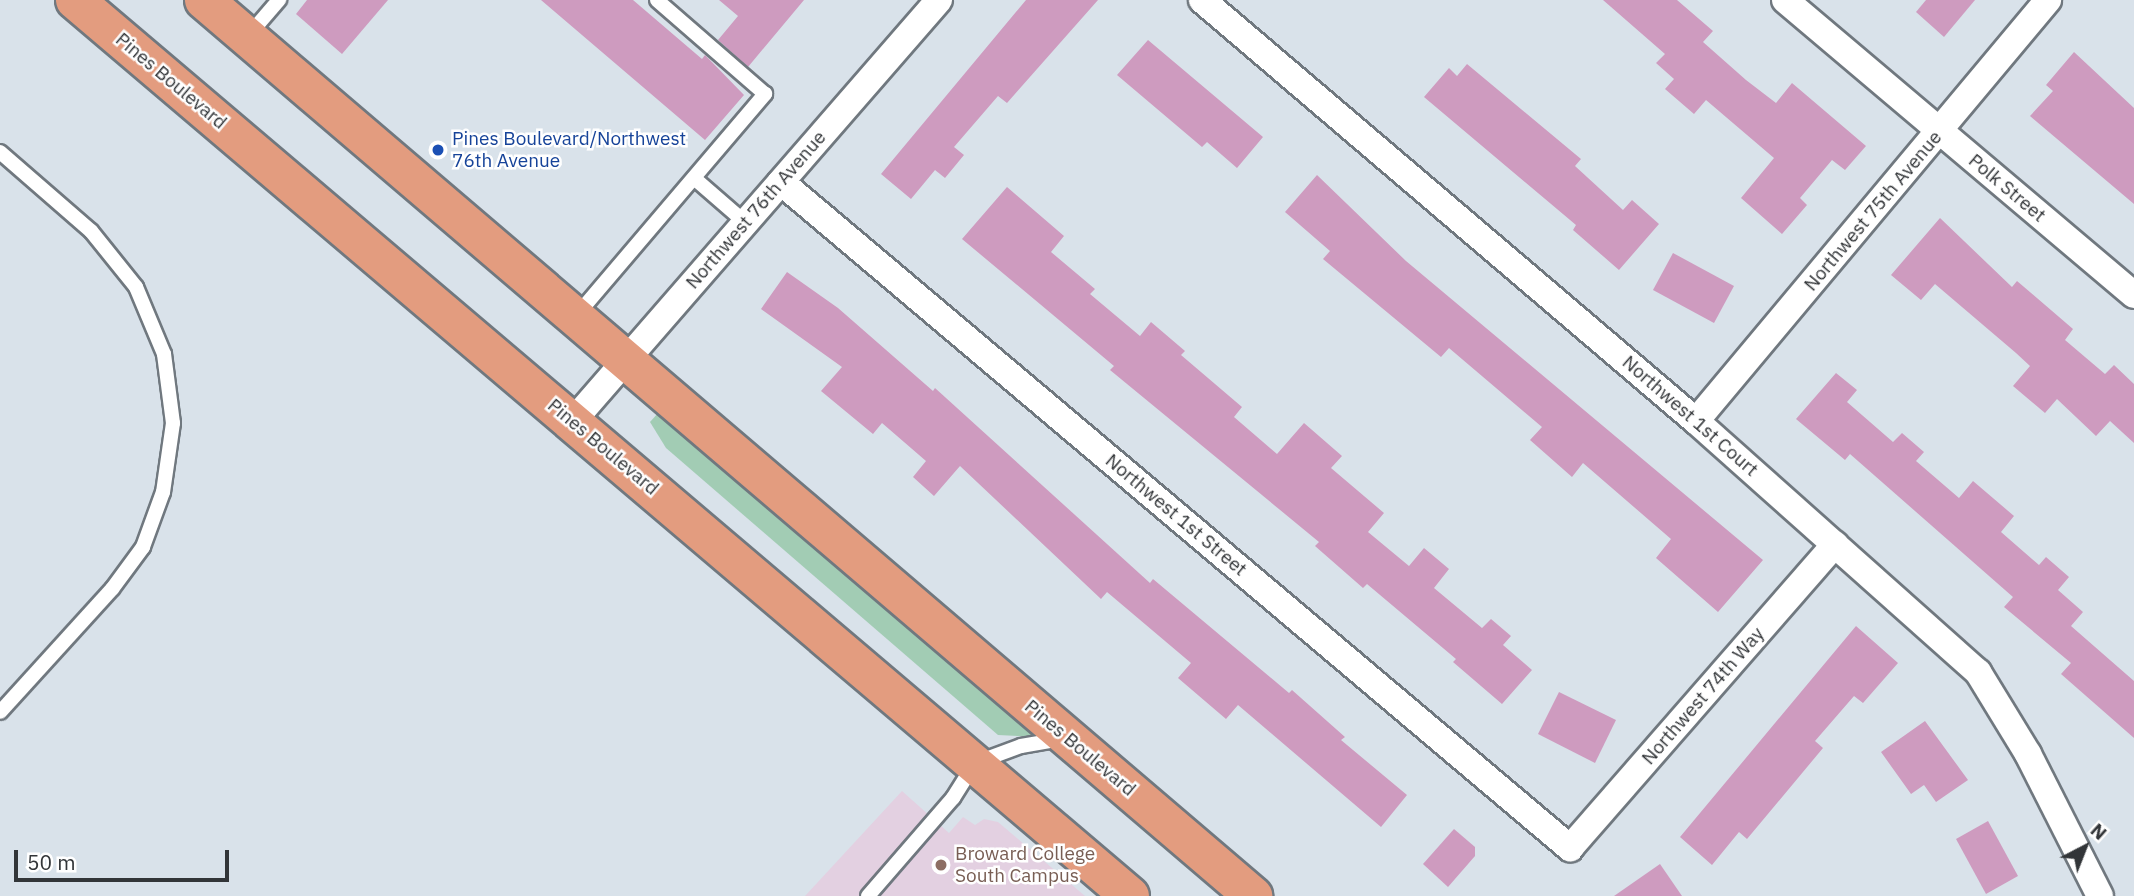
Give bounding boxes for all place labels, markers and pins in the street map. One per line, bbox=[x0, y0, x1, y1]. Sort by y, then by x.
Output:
place label: Pines Boulevard/Northwest 76th Avenue bbox=[452, 128, 686, 172]
marker: Pines Boulevard/Northwest 76th Avenue bbox=[430, 142, 446, 158]
place label: Broward College South Campus bbox=[955, 843, 1095, 887]
marker: Broward College South Campus bbox=[933, 857, 949, 873]

